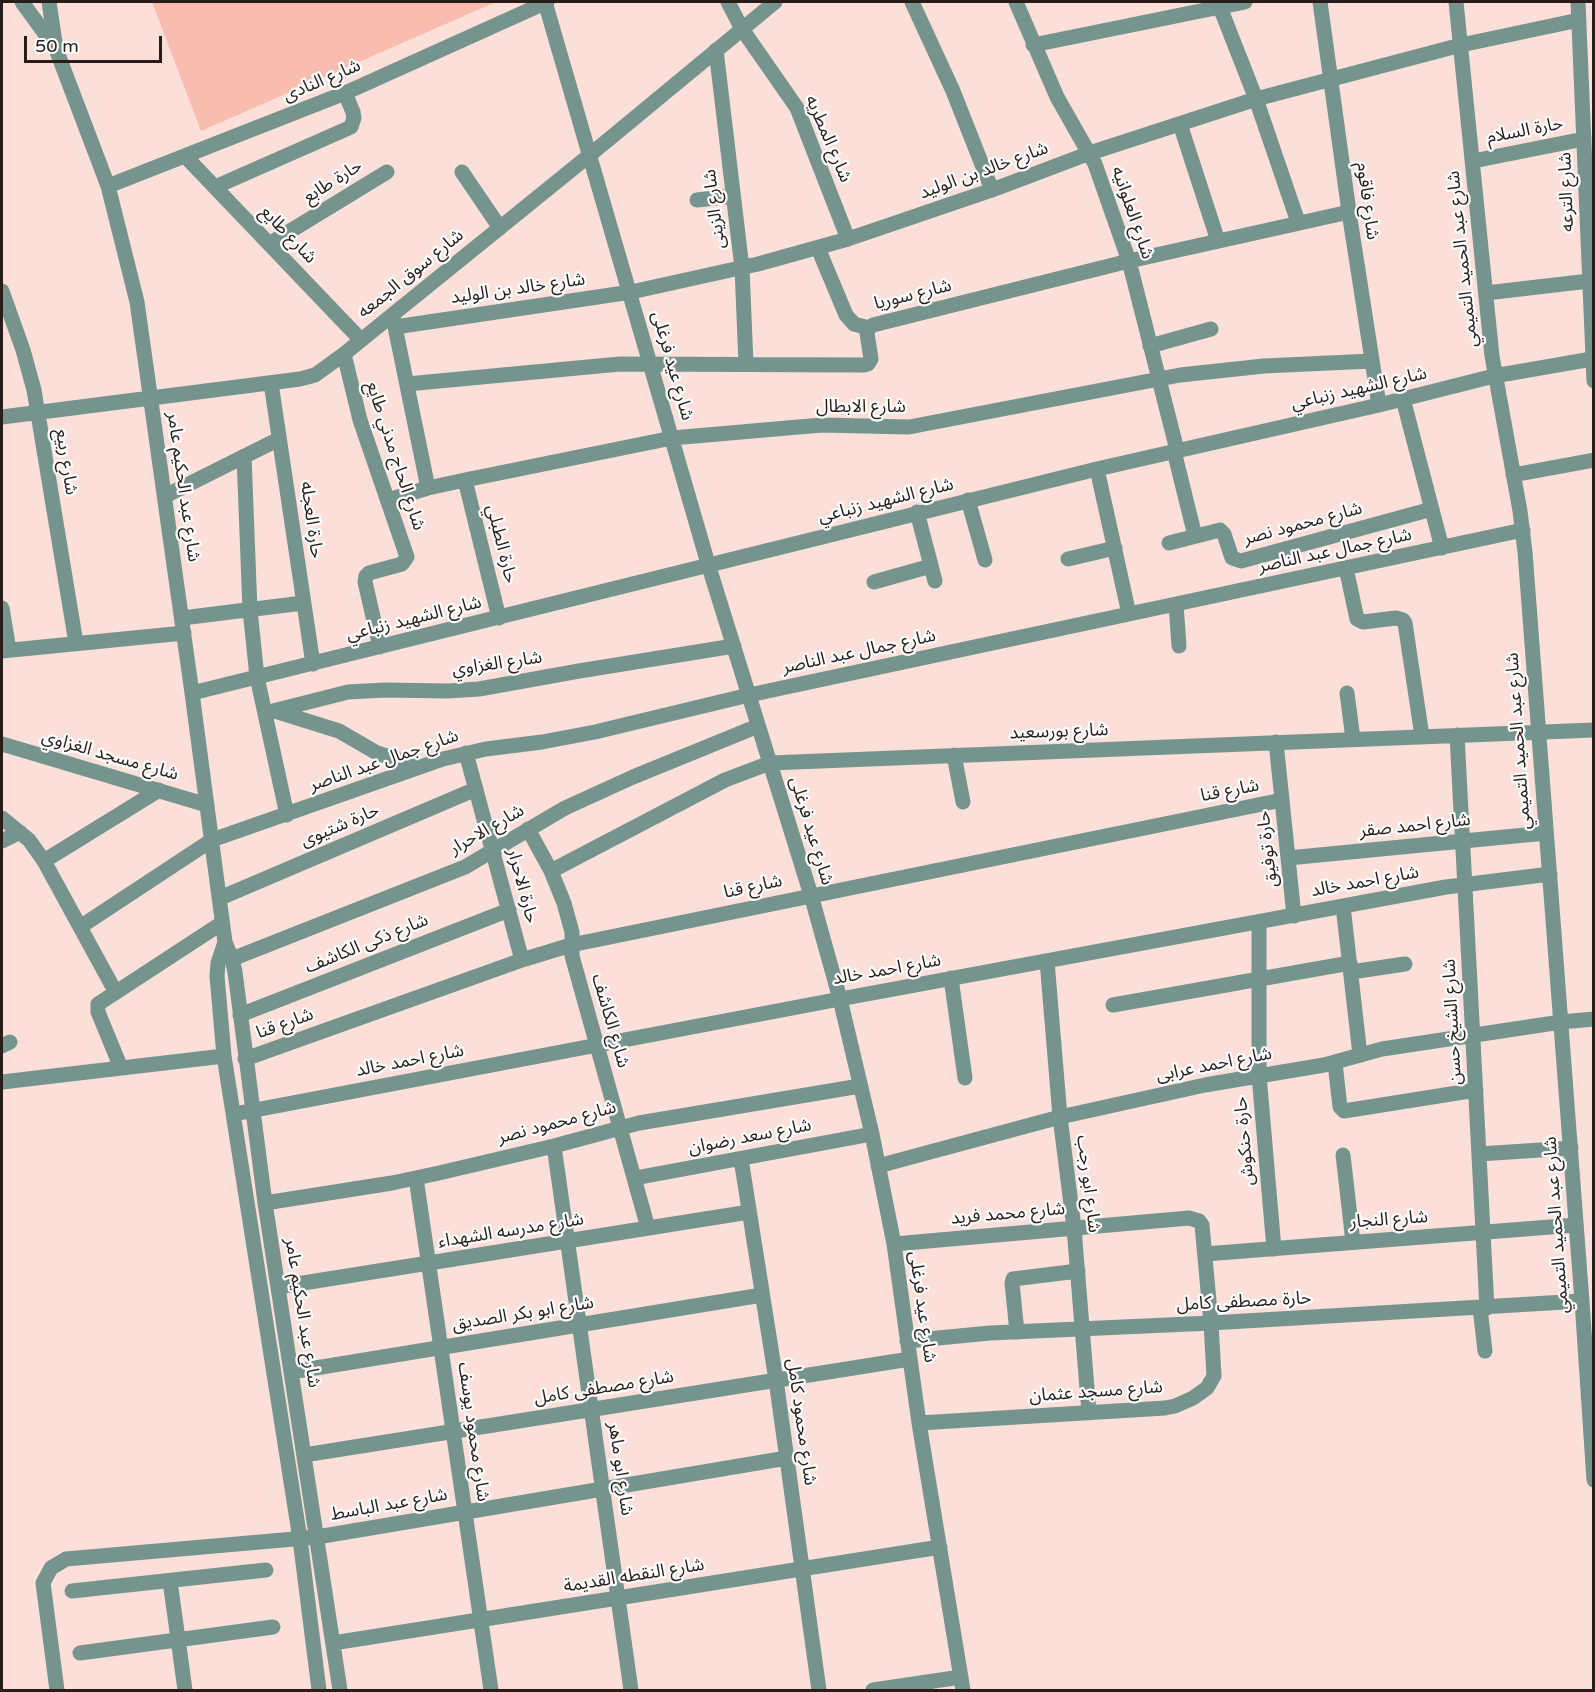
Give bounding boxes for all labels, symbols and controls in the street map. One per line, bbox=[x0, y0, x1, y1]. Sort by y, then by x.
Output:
scale bar bbox=[27, 24, 165, 62]
text: 50 m bbox=[35, 35, 79, 57]
street label: شارع النادى bbox=[280, 55, 364, 107]
street label: شارع المطريه bbox=[800, 92, 856, 186]
street label: حارة السلام bbox=[1485, 113, 1565, 149]
street label: شارع خالد بن الوليد bbox=[917, 138, 1051, 204]
street label: شارع الترعه bbox=[1555, 152, 1579, 232]
street label: حارة طابع bbox=[299, 155, 367, 209]
street label: شارع فاقوم bbox=[1351, 161, 1383, 241]
street label: شارع العلوانيه bbox=[1106, 164, 1158, 262]
street label: شارع الزينى bbox=[699, 168, 731, 250]
street label: شارع عبد الحميد التميمي bbox=[1443, 170, 1483, 348]
street label: شارع طايع bbox=[255, 202, 321, 268]
street label: شارع سوق الجمعه bbox=[354, 225, 468, 323]
street label: شارع خالد بن الوليد bbox=[449, 269, 587, 309]
street label: شارع سوريا bbox=[872, 275, 954, 315]
street label: شارع عيد فرغلى bbox=[646, 309, 698, 423]
street label: شارع الشهيد زنباعي bbox=[1289, 363, 1429, 415]
street label: شارع الحاج مدني طايع bbox=[361, 379, 429, 533]
street label: شارع الابطال bbox=[816, 396, 906, 418]
street label: شارع عبد الحكيم عامر bbox=[162, 411, 204, 563]
street label: شارع ربيع bbox=[50, 427, 82, 497]
street label: شارع الشهيد زنباعي bbox=[816, 474, 956, 528]
street label: حارة العجله bbox=[295, 480, 327, 560]
street label: شارع محمود نصر bbox=[1241, 498, 1365, 550]
street label: حارة الطبلي bbox=[481, 502, 521, 586]
street label: شارع جمال عبد الناصر bbox=[1256, 524, 1414, 578]
street label: شارع الشهيد زنباعي bbox=[344, 592, 484, 646]
street label: شارع جمال عبد الناصر bbox=[780, 625, 938, 679]
street label: شارع الغزاوي bbox=[451, 647, 543, 681]
street label: شارع عبد الحميد التميمي bbox=[1502, 652, 1536, 830]
street label: شارع بورسعيد bbox=[1009, 719, 1109, 745]
street label: شارع جمال عبد الناصر bbox=[307, 725, 461, 797]
street label: شارع مسجد الغزاوي bbox=[39, 726, 181, 786]
street label: شارع عيد فرغلى bbox=[784, 774, 838, 888]
street label: شارع قنا bbox=[1199, 775, 1261, 807]
street label: حارة شتيوى bbox=[297, 800, 383, 852]
street label: شارع الاحرار bbox=[446, 800, 528, 860]
street label: شارع احمد صقر bbox=[1358, 809, 1472, 843]
street label: حارة توفيق bbox=[1253, 810, 1283, 888]
street label: حارة الاحرار bbox=[502, 846, 542, 926]
street label: شارع احمد خالد bbox=[1309, 862, 1421, 902]
street label: شارع قنا bbox=[722, 870, 784, 904]
street label: شارع ذكى الكاشف bbox=[302, 909, 432, 979]
street label: شارع احمد خالد bbox=[831, 950, 943, 990]
street label: شارع الشيخ حسن bbox=[1439, 958, 1467, 1086]
street label: شارع الكاشف bbox=[586, 971, 634, 1071]
street label: شارع قنا bbox=[253, 1004, 317, 1044]
street label: شارع احمد خالد bbox=[354, 1040, 466, 1082]
street label: شارع احمد عرابى bbox=[1154, 1043, 1274, 1087]
street label: حارة حنكوش bbox=[1230, 1095, 1260, 1187]
street label: شارع محمود نصر bbox=[495, 1097, 619, 1149]
street label: شارع سعد رضوان bbox=[687, 1114, 813, 1160]
street label: شارع ابو رجب bbox=[1071, 1134, 1105, 1234]
street label: شارع عبد الحميد التميمي bbox=[1540, 1136, 1574, 1314]
street label: شارع محمد فريد bbox=[950, 1198, 1066, 1230]
street label: شارع النجار bbox=[1349, 1206, 1429, 1234]
street label: شارع مدرسه الشهداء bbox=[437, 1209, 585, 1253]
street label: شارع عبد الحكيم عامر bbox=[280, 1237, 324, 1389]
street label: شارع عيد فرغلى bbox=[903, 1250, 941, 1364]
street label: حارة مصطفى كامل bbox=[1176, 1288, 1312, 1316]
street label: شارع ابو بكر الصديق bbox=[450, 1292, 596, 1336]
street label: شارع محمود كامل bbox=[781, 1357, 821, 1487]
street label: شارع محمود يوسف bbox=[453, 1361, 493, 1503]
street label: شارع مصطفى كامل bbox=[533, 1366, 675, 1410]
street label: شارع مسجد عثمان bbox=[1028, 1377, 1164, 1407]
street label: شارع ابو ماهر bbox=[603, 1421, 637, 1517]
street label: شارع عبد الباسط bbox=[329, 1484, 449, 1526]
street label: شارع النقطه القديمة bbox=[562, 1554, 706, 1598]

